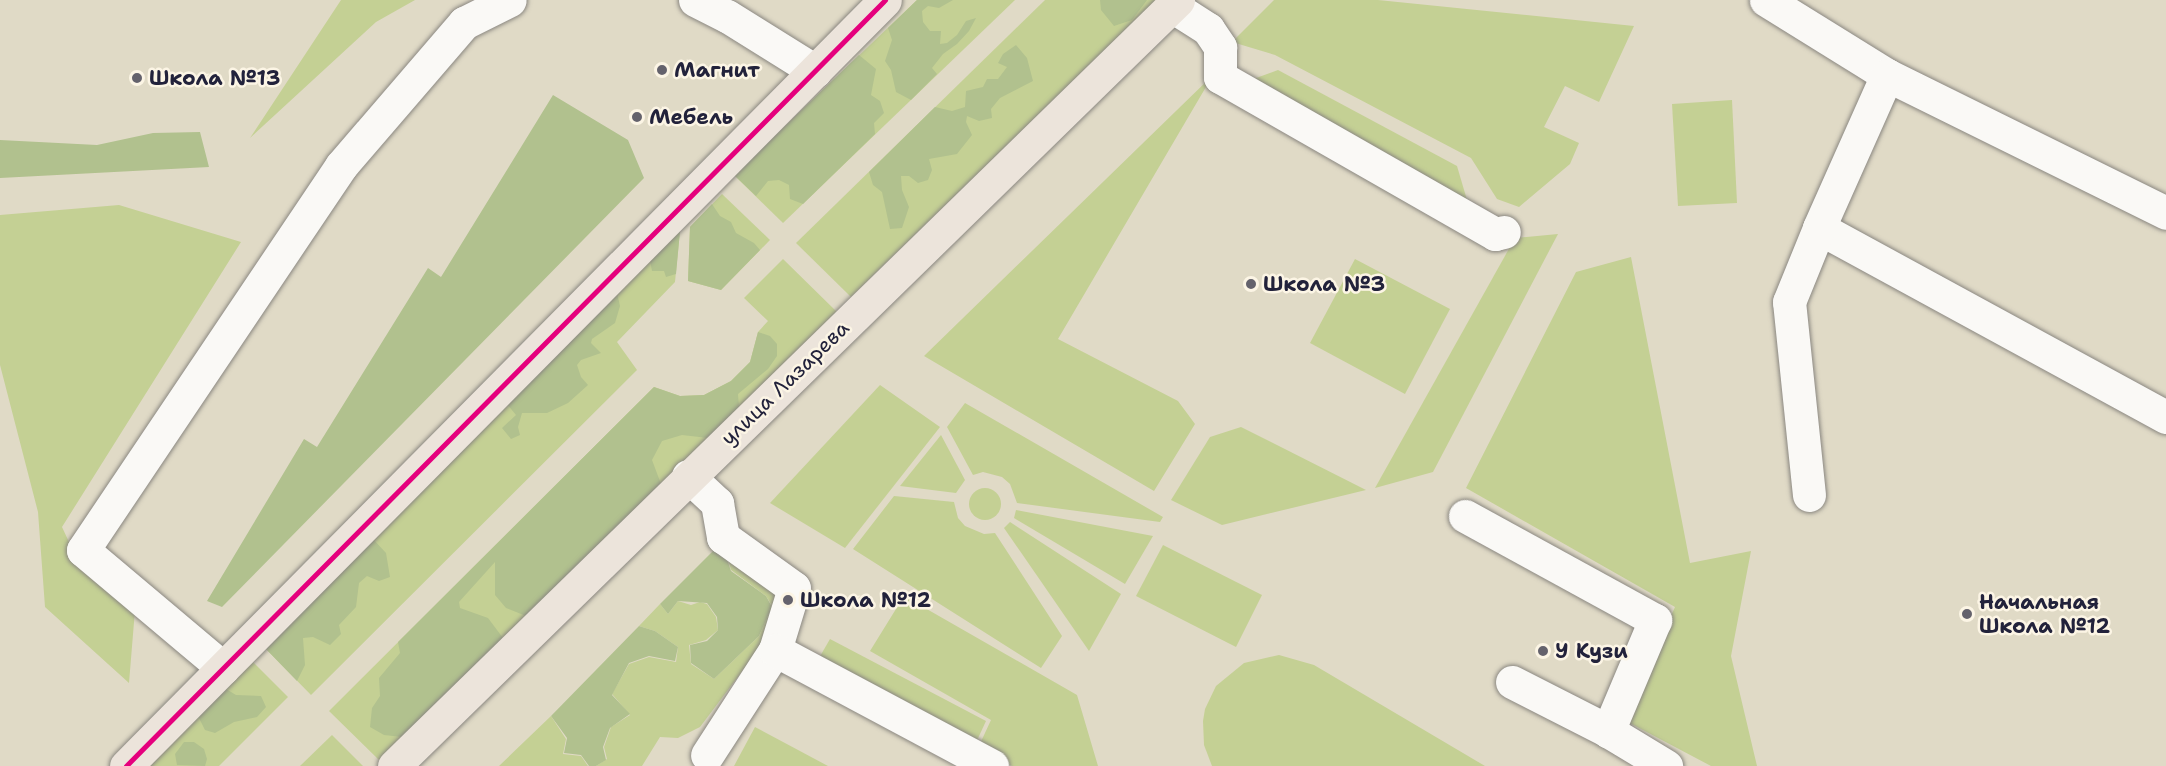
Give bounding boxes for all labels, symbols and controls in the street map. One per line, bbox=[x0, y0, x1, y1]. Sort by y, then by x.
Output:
place label: Магнит bbox=[674, 57, 760, 83]
marker: Магнит bbox=[655, 63, 669, 77]
place label: Школа №13 bbox=[149, 65, 280, 91]
marker: Школа №13 bbox=[130, 71, 144, 85]
place label: Мебель bbox=[649, 104, 733, 130]
marker: Мебель bbox=[630, 110, 644, 124]
place label: Школа №3 bbox=[1263, 271, 1385, 297]
marker: Школа №3 bbox=[1244, 277, 1258, 291]
street label: улица Лазарева bbox=[716, 315, 854, 451]
place label: Школа №12 bbox=[800, 587, 931, 613]
place label: Начальная Школа №12 bbox=[1979, 589, 2110, 639]
marker: Школа №12 bbox=[781, 593, 795, 607]
marker: Начальная Школа №12 bbox=[1960, 607, 1974, 621]
place label: У Кузи bbox=[1555, 638, 1628, 664]
marker: У Кузи bbox=[1536, 644, 1550, 658]

